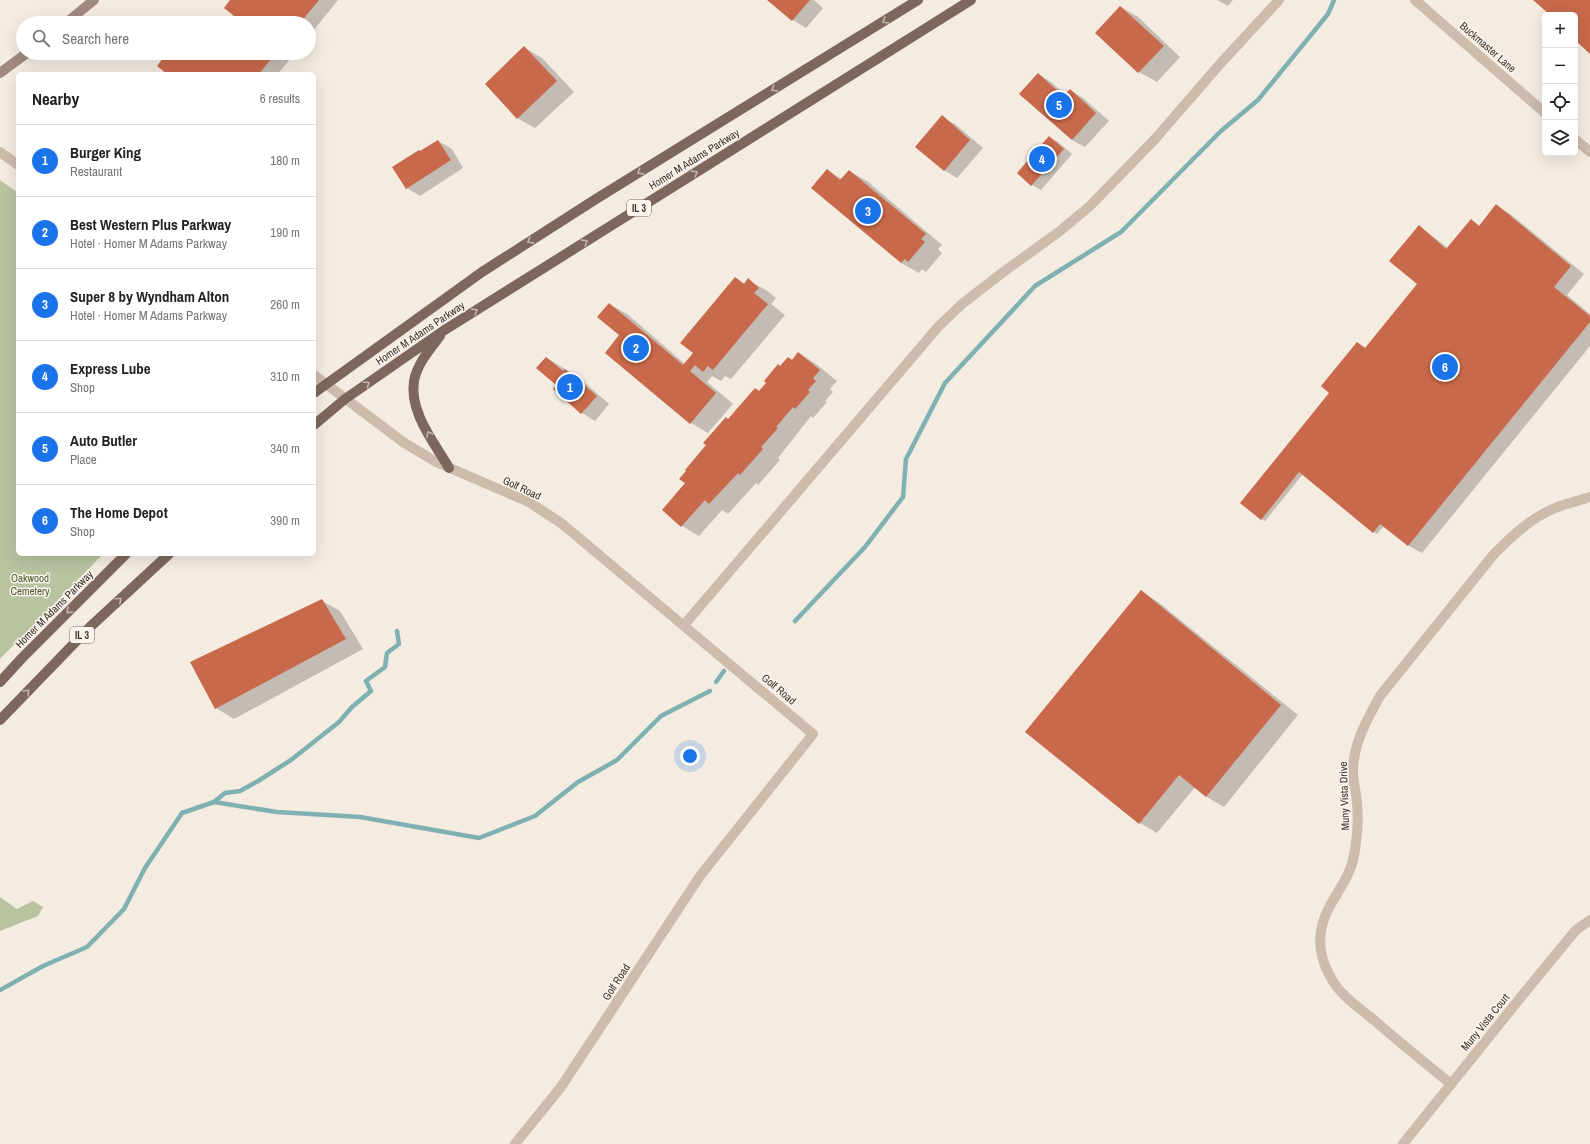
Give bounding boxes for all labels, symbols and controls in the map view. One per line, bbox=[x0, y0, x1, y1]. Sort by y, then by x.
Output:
map controls bbox=[1542, 12, 1578, 156]
button: + bbox=[1542, 12, 1578, 48]
search box bbox=[16, 16, 316, 60]
one-way arrow bbox=[882, 16, 889, 23]
street label: Buckmaster Lane bbox=[1457, 19, 1519, 75]
icon: search bbox=[30, 27, 52, 49]
text: Search here bbox=[62, 28, 129, 49]
button: − bbox=[1542, 48, 1578, 84]
one-way arrow bbox=[771, 84, 778, 92]
button: locate bbox=[1542, 84, 1578, 120]
text: Nearby bbox=[32, 87, 79, 110]
text: 6 results bbox=[260, 90, 300, 107]
pin: 5 bbox=[1046, 90, 1072, 120]
button: layers bbox=[1542, 120, 1578, 156]
street label: Homer M Adams Parkway bbox=[646, 125, 742, 193]
text: Burger King bbox=[70, 142, 141, 163]
pin: 4 bbox=[1029, 144, 1055, 174]
text: 1 bbox=[42, 152, 48, 169]
text: 180 m bbox=[270, 152, 300, 169]
text: Restaurant bbox=[70, 163, 122, 180]
one-way arrow bbox=[637, 167, 644, 175]
one-way arrow bbox=[691, 170, 698, 178]
pin: 3 bbox=[855, 196, 881, 226]
road number: IL 3 bbox=[627, 200, 651, 216]
text: Best Western Plus Parkway bbox=[70, 214, 231, 235]
text: 2 bbox=[42, 224, 48, 241]
text: 190 m bbox=[270, 224, 300, 241]
text: Hotel · Homer M Adams Parkway bbox=[70, 235, 227, 252]
one-way arrow bbox=[527, 236, 534, 244]
one-way arrow bbox=[581, 239, 588, 247]
text: Super 8 by Wyndham Alton bbox=[70, 286, 229, 307]
text: 3 bbox=[42, 296, 48, 313]
text: 260 m bbox=[270, 296, 300, 313]
street label: Homer M Adams Parkway bbox=[373, 298, 468, 368]
text: Hotel · Homer M Adams Parkway bbox=[70, 307, 227, 324]
one-way arrow bbox=[471, 308, 478, 316]
pin: 2 bbox=[623, 333, 649, 363]
pin: 6 bbox=[1432, 352, 1458, 382]
text: Express Lube bbox=[70, 358, 151, 379]
text: 4 bbox=[42, 368, 48, 385]
text: 310 m bbox=[270, 368, 300, 385]
pin: 1 bbox=[557, 372, 583, 402]
text: Shop bbox=[70, 379, 95, 396]
one-way arrow bbox=[363, 382, 370, 389]
text: Auto Butler bbox=[70, 430, 137, 451]
one-way arrow bbox=[426, 431, 433, 438]
text: 5 bbox=[42, 440, 48, 457]
text: 340 m bbox=[270, 440, 300, 457]
text: Place bbox=[70, 451, 97, 468]
street label: Golf Road bbox=[501, 473, 543, 503]
text: The Home Depot bbox=[70, 502, 168, 523]
text: 6 bbox=[42, 512, 48, 529]
text: 390 m bbox=[270, 512, 300, 529]
text: Shop bbox=[70, 523, 95, 540]
street label: Homer M Adams Parkway bbox=[12, 567, 96, 651]
park label: Oakwood Cemetery bbox=[10, 571, 50, 598]
one-way arrow bbox=[114, 597, 122, 605]
one-way arrow bbox=[66, 606, 74, 614]
road number: IL 3 bbox=[70, 627, 94, 643]
street label: Golf Road bbox=[759, 671, 799, 707]
one-way arrow bbox=[22, 689, 30, 697]
your location bbox=[680, 746, 700, 766]
street label: Muny Vista Drive bbox=[1336, 761, 1352, 831]
street label: Golf Road bbox=[599, 961, 633, 1003]
street label: Muny Vista Court bbox=[1458, 990, 1513, 1053]

